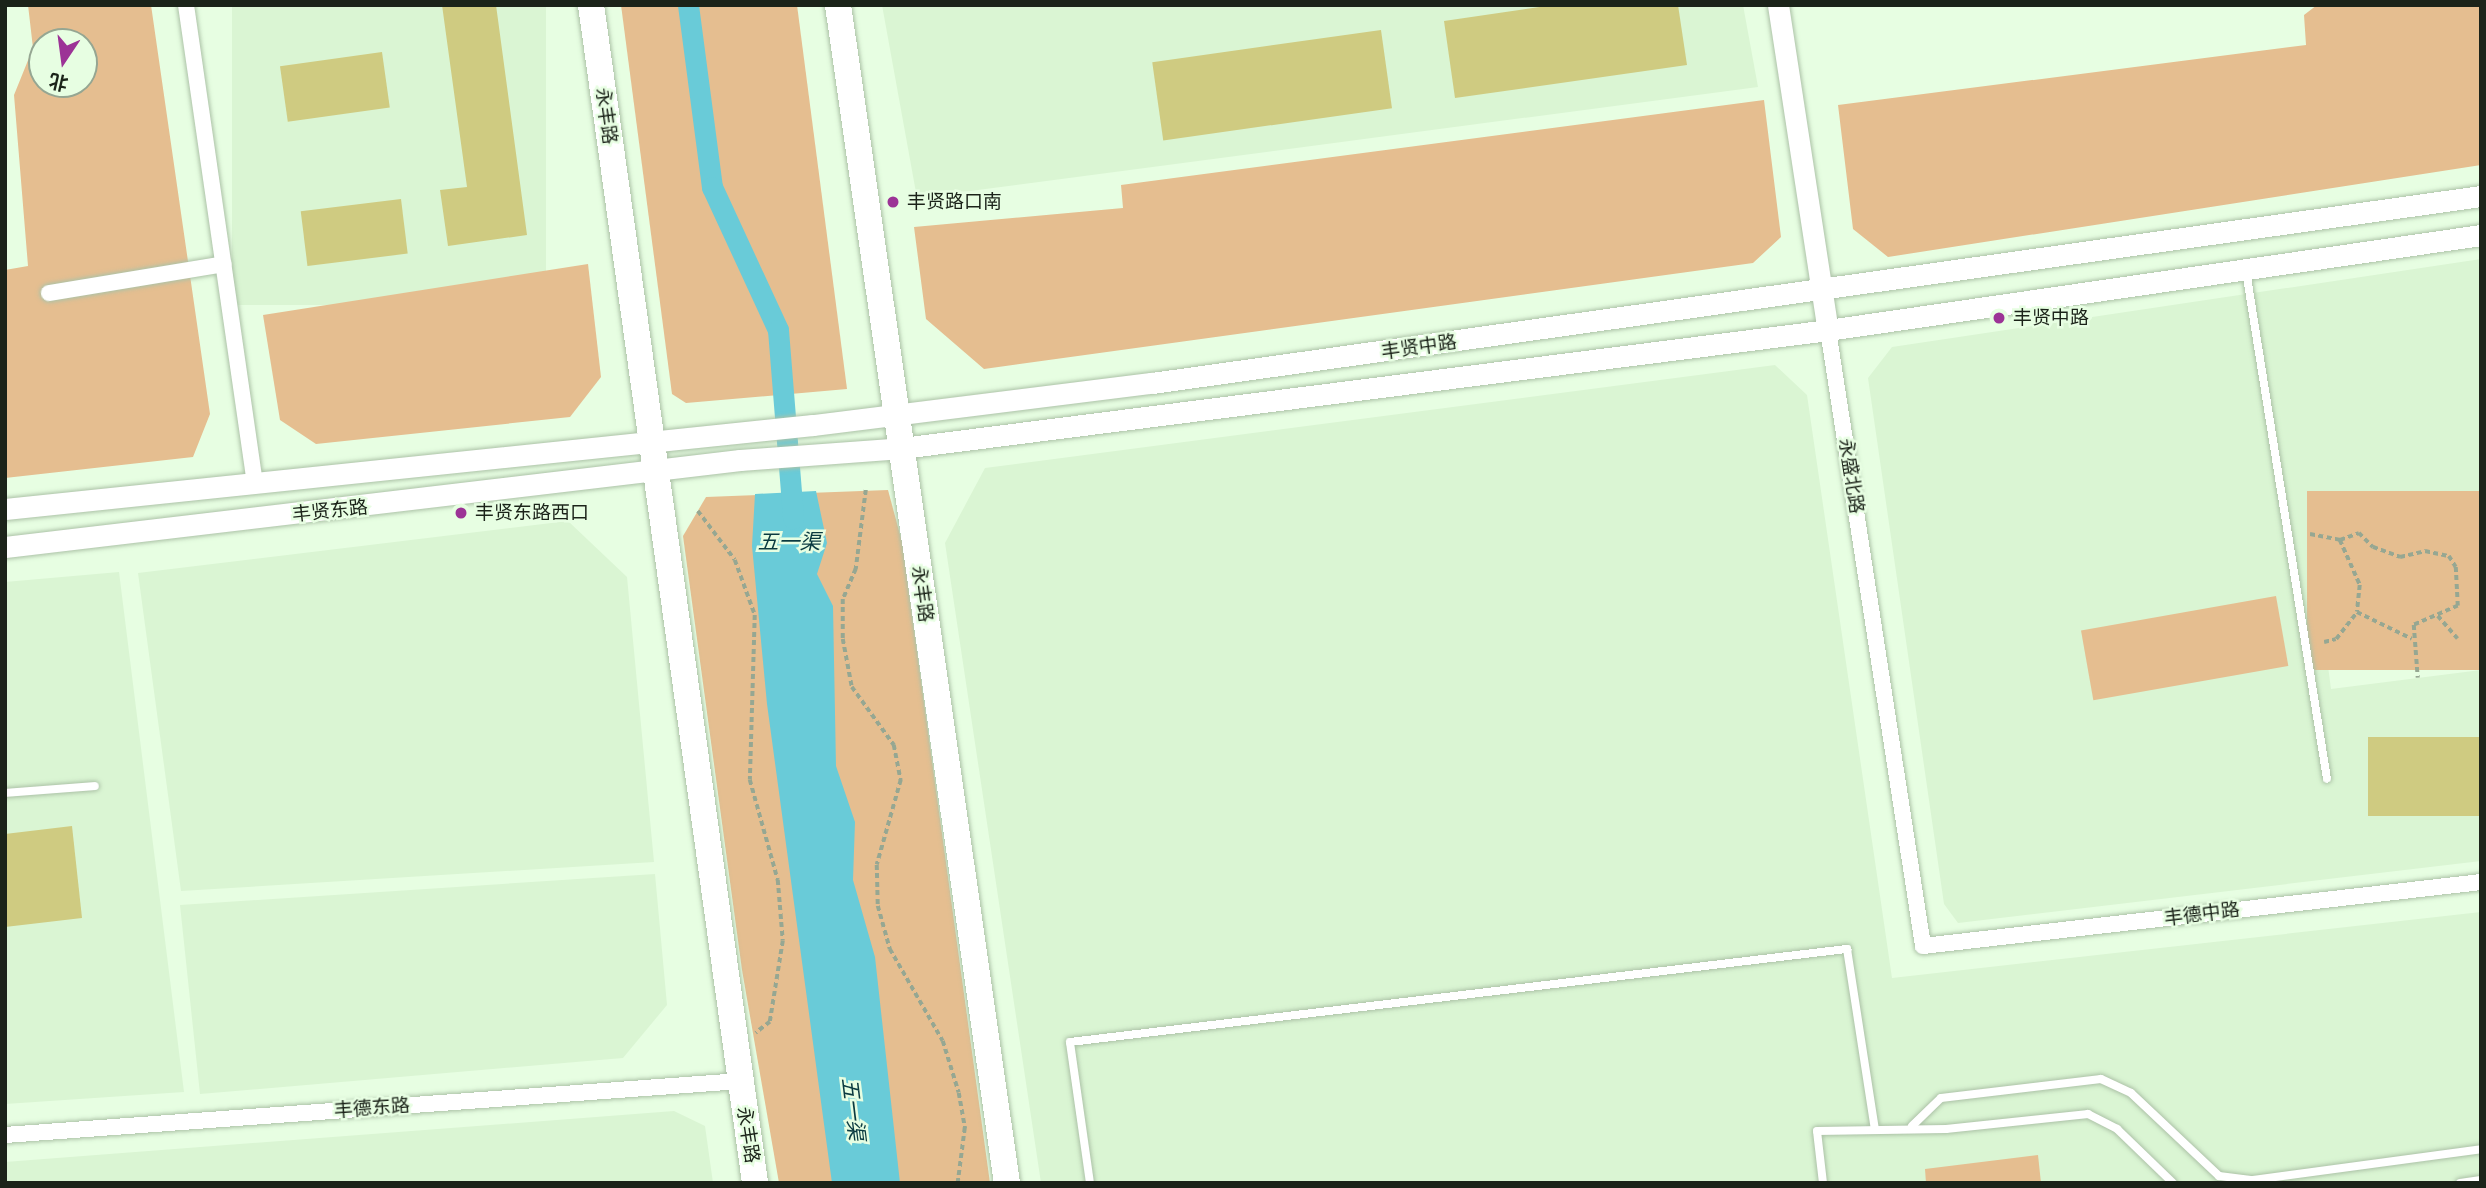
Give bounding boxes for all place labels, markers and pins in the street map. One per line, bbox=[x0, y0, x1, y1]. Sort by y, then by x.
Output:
place label: 丰贤路口南 bbox=[907, 191, 1002, 213]
marker: 丰贤路口南 bbox=[885, 194, 901, 210]
place label: 丰贤中路 bbox=[2013, 307, 2089, 329]
marker: 丰贤中路 bbox=[1991, 310, 2007, 326]
place label: 丰贤东路西口 bbox=[475, 502, 589, 524]
marker: 丰贤东路西口 bbox=[453, 505, 469, 521]

